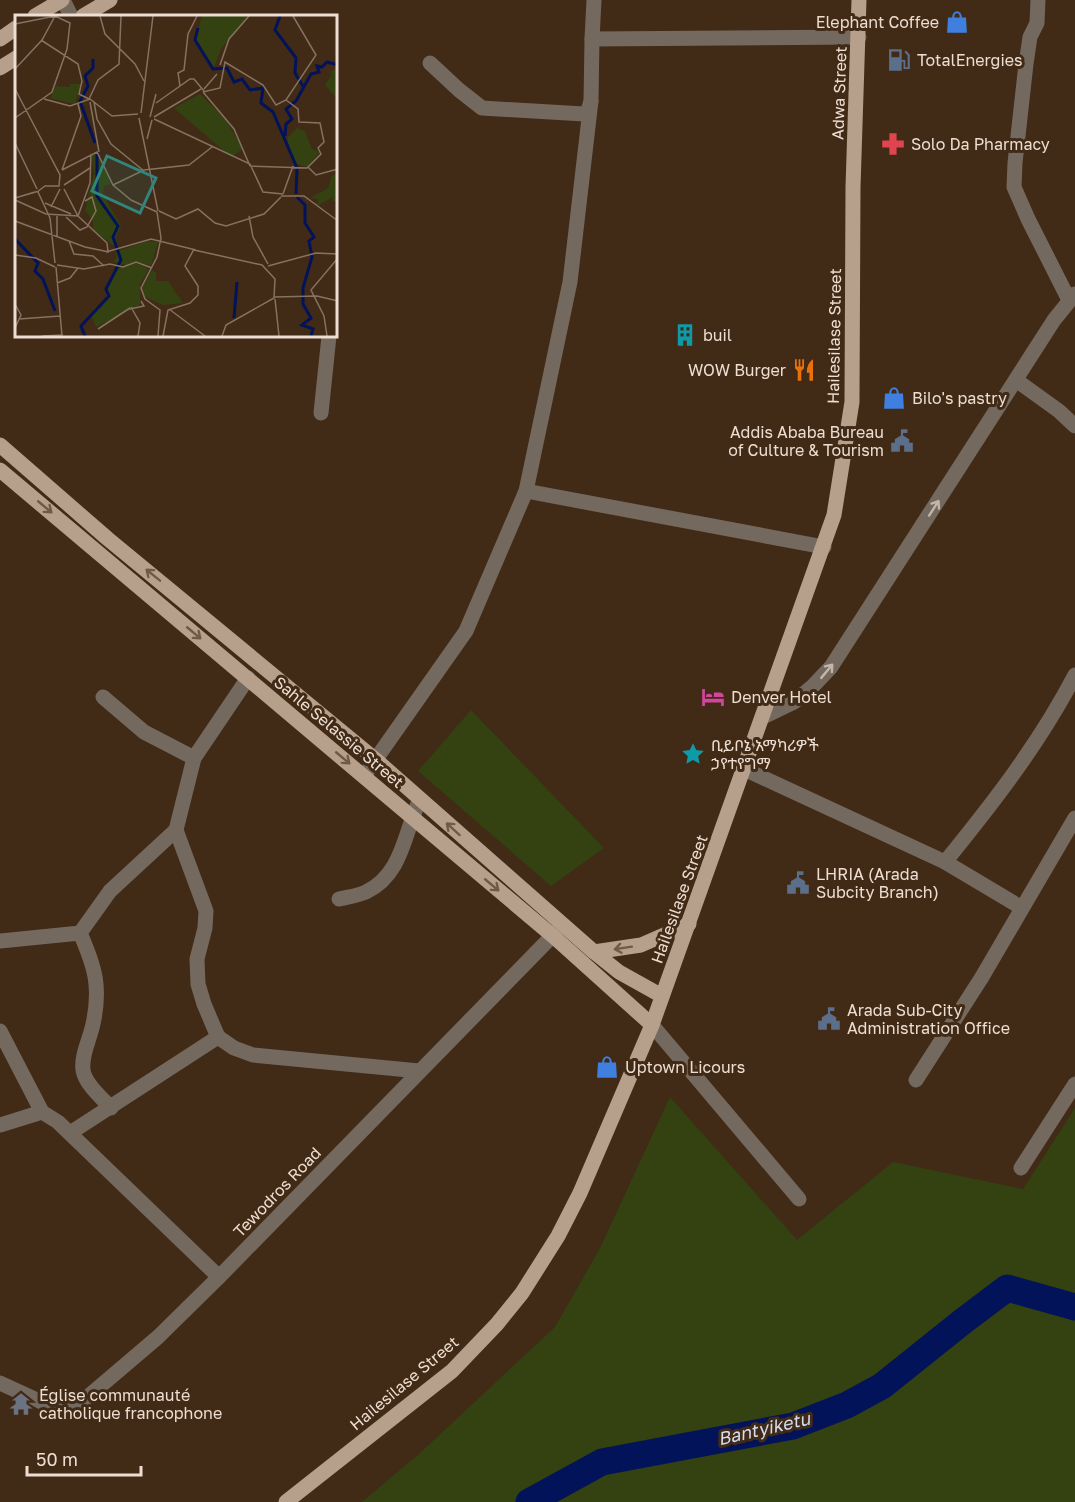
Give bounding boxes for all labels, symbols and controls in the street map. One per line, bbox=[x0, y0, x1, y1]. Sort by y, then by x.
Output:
shop icon: Elephant Coffee bbox=[944, 9, 970, 35]
place label: Elephant Coffee bbox=[816, 12, 939, 32]
inset map bbox=[15, 15, 338, 338]
street label: Adwa Street bbox=[827, 46, 851, 140]
fuel station icon: TotalEnergies bbox=[886, 47, 912, 73]
place label: TotalEnergies bbox=[917, 50, 1023, 70]
pharmacy icon: Solo Da Pharmacy bbox=[880, 131, 906, 157]
place label: Solo Da Pharmacy bbox=[911, 134, 1050, 154]
street label: Hailesilase Street bbox=[823, 268, 845, 404]
building icon: buil bbox=[672, 322, 698, 348]
place label: buil bbox=[703, 325, 732, 345]
restaurant icon: WOW Burger bbox=[791, 357, 817, 383]
place label: WOW Burger bbox=[688, 360, 786, 380]
shop icon: Bilo's pastry bbox=[881, 385, 907, 411]
place label: Bilo's pastry bbox=[912, 388, 1007, 408]
place label: Addis Ababa Bureau of Culture & Tourism bbox=[728, 422, 884, 460]
public building icon: Addis Ababa Bureau of Culture & Tourism bbox=[889, 428, 915, 454]
one-way arrow bbox=[927, 499, 940, 516]
one-way arrow bbox=[37, 501, 53, 514]
one-way arrow bbox=[146, 569, 162, 582]
one-way arrow bbox=[186, 626, 201, 640]
one-way arrow bbox=[820, 663, 833, 679]
street label: Sahle Selassie Street bbox=[270, 672, 408, 792]
hotel icon: Denver Hotel bbox=[700, 684, 726, 710]
place label: Denver Hotel bbox=[731, 687, 832, 707]
place label: ቢይቦኔ አማካሪዎች ኃየተየግማ bbox=[711, 735, 819, 773]
place icon: ቢይቦኔ አማካሪዎች ኃየተየግማ bbox=[680, 741, 706, 767]
one-way arrow bbox=[335, 752, 351, 765]
one-way arrow bbox=[446, 822, 461, 836]
street label: Hailesilase Street bbox=[646, 832, 712, 966]
place label: LHRIA (Arada Subcity Branch) bbox=[816, 864, 939, 902]
public building icon: LHRIA (Arada Subcity Branch) bbox=[785, 870, 811, 896]
one-way arrow bbox=[484, 878, 499, 892]
one-way arrow bbox=[613, 943, 633, 954]
place label: Arada Sub-City Administration Office bbox=[847, 1000, 1010, 1038]
public building icon: Arada Sub-City Administration Office bbox=[816, 1006, 842, 1032]
shop icon: Uptown Licours bbox=[594, 1054, 620, 1080]
place label: Uptown Licours bbox=[625, 1057, 745, 1077]
street label: Tewodros Road bbox=[229, 1143, 325, 1241]
street label: Hailesilase Street bbox=[346, 1332, 462, 1434]
place label: Église communauté catholique francophone bbox=[39, 1385, 222, 1423]
temple icon: Église communauté catholique francophone bbox=[8, 1391, 34, 1417]
water label: Bantyiketu bbox=[716, 1406, 813, 1449]
scale bar bbox=[27, 1439, 141, 1477]
text: 50 m bbox=[36, 1448, 78, 1470]

